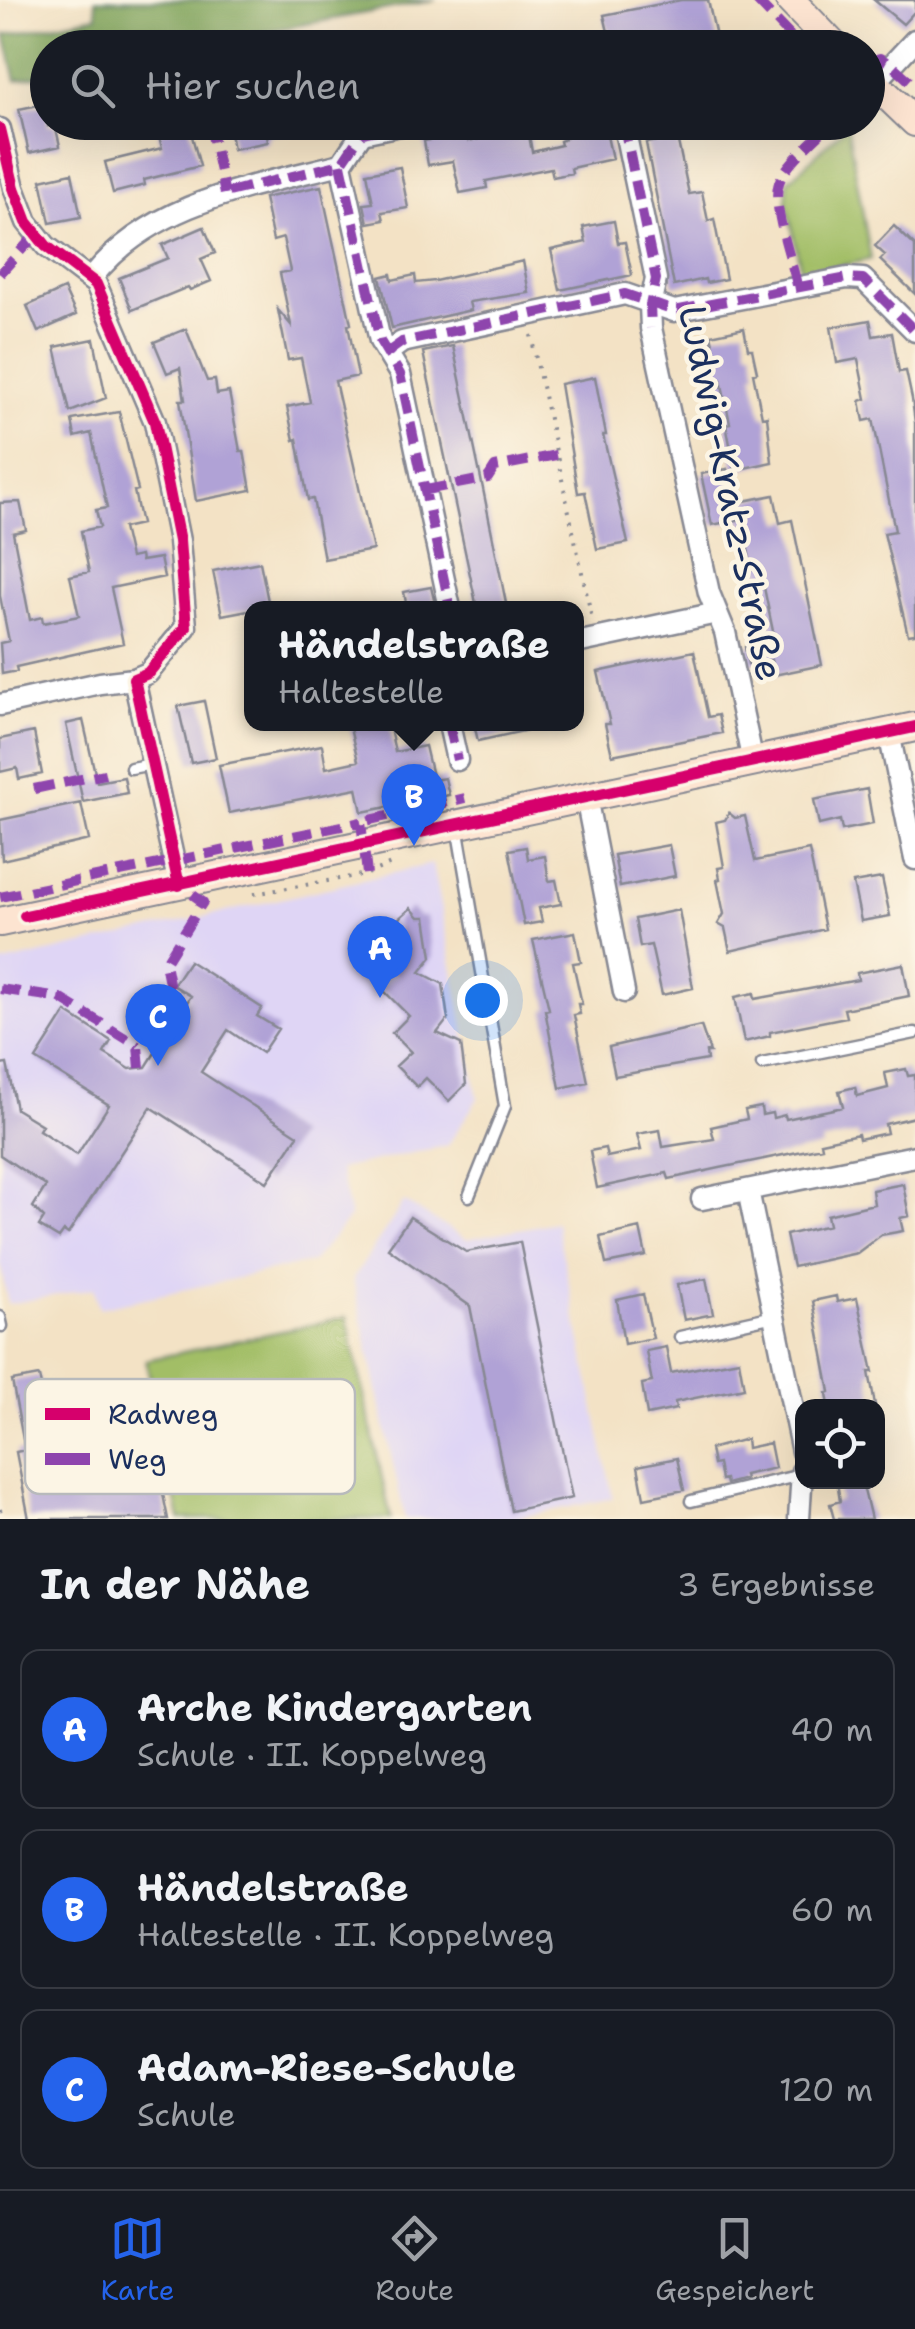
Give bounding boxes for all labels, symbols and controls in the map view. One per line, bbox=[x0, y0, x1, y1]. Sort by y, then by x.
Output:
search box bbox=[30, 30, 885, 140]
icon: search bbox=[65, 58, 120, 113]
text: Hier suchen bbox=[145, 60, 360, 111]
street label: Ludwig-Kratz-Straße bbox=[667, 300, 796, 685]
popup bbox=[244, 601, 584, 731]
text: Händelstraße bbox=[278, 619, 550, 670]
text: Haltestelle bbox=[278, 670, 444, 713]
pin: B bbox=[382, 764, 446, 846]
pin: A bbox=[348, 916, 412, 998]
your location bbox=[457, 975, 508, 1026]
pin: C bbox=[126, 984, 190, 1066]
legend bbox=[25, 1379, 355, 1494]
text: Radweg bbox=[108, 1395, 218, 1433]
map controls bbox=[795, 1399, 885, 1489]
button: locate bbox=[795, 1399, 885, 1489]
text: Weg bbox=[108, 1440, 166, 1478]
text: In der Nähe bbox=[40, 1556, 310, 1612]
text: 3 Ergebnisse bbox=[677, 1563, 875, 1606]
text: Arche Kindergarten bbox=[137, 1682, 532, 1733]
text: A bbox=[62, 1708, 87, 1751]
text: 40 m bbox=[790, 1708, 873, 1751]
text: Schule · II. Koppelweg bbox=[137, 1733, 487, 1776]
text: Händelstraße bbox=[137, 1862, 409, 1913]
text: B bbox=[65, 1888, 84, 1931]
text: 60 m bbox=[791, 1888, 873, 1931]
text: Haltestelle · II. Koppelweg bbox=[137, 1913, 554, 1956]
text: Adam-Riese-Schule bbox=[137, 2042, 516, 2093]
text: C bbox=[65, 2068, 84, 2111]
text: 120 m bbox=[779, 2068, 873, 2111]
text: Schule bbox=[137, 2093, 236, 2136]
tab: Karte bbox=[100, 2211, 174, 2309]
tab: Route bbox=[375, 2211, 454, 2309]
tab: Gespeichert bbox=[655, 2211, 815, 2309]

